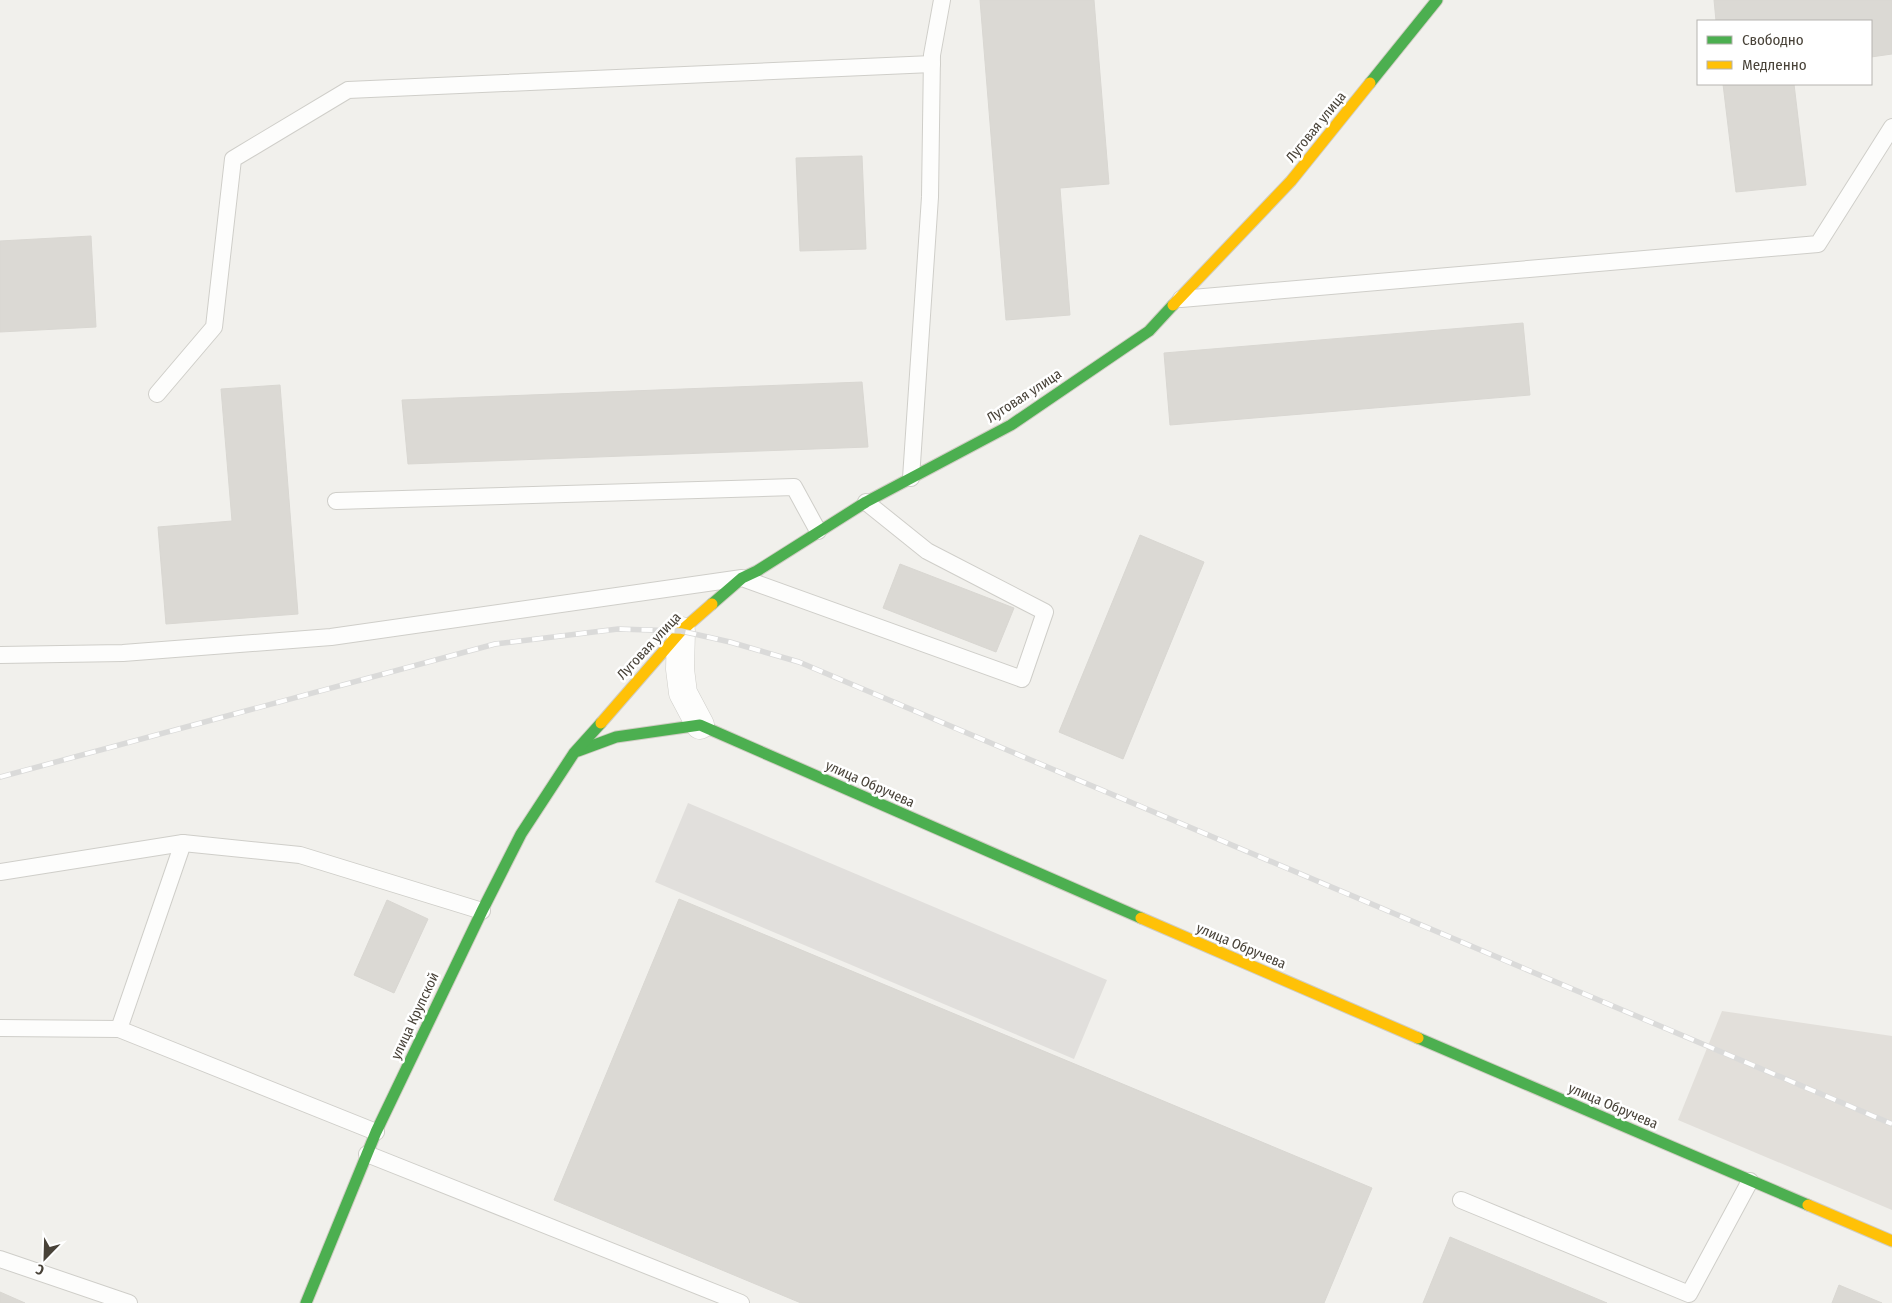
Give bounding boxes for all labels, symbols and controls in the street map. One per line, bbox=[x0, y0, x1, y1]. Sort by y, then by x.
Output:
legend bbox=[1697, 20, 1872, 85]
text: Свободно bbox=[1742, 31, 1804, 49]
text: Медленно bbox=[1742, 56, 1807, 74]
street label: Луговая улица bbox=[1282, 88, 1350, 166]
street label: Луговая улица bbox=[983, 365, 1065, 427]
street label: Луговая улица bbox=[613, 609, 685, 683]
street label: улица Обручева bbox=[823, 757, 917, 811]
street label: улица Обручева bbox=[1194, 919, 1288, 973]
street label: улица Крупской bbox=[387, 970, 443, 1062]
street label: улица Обручева bbox=[1566, 1079, 1660, 1133]
north arrow bbox=[20, 1233, 70, 1283]
text: С bbox=[33, 1260, 47, 1279]

